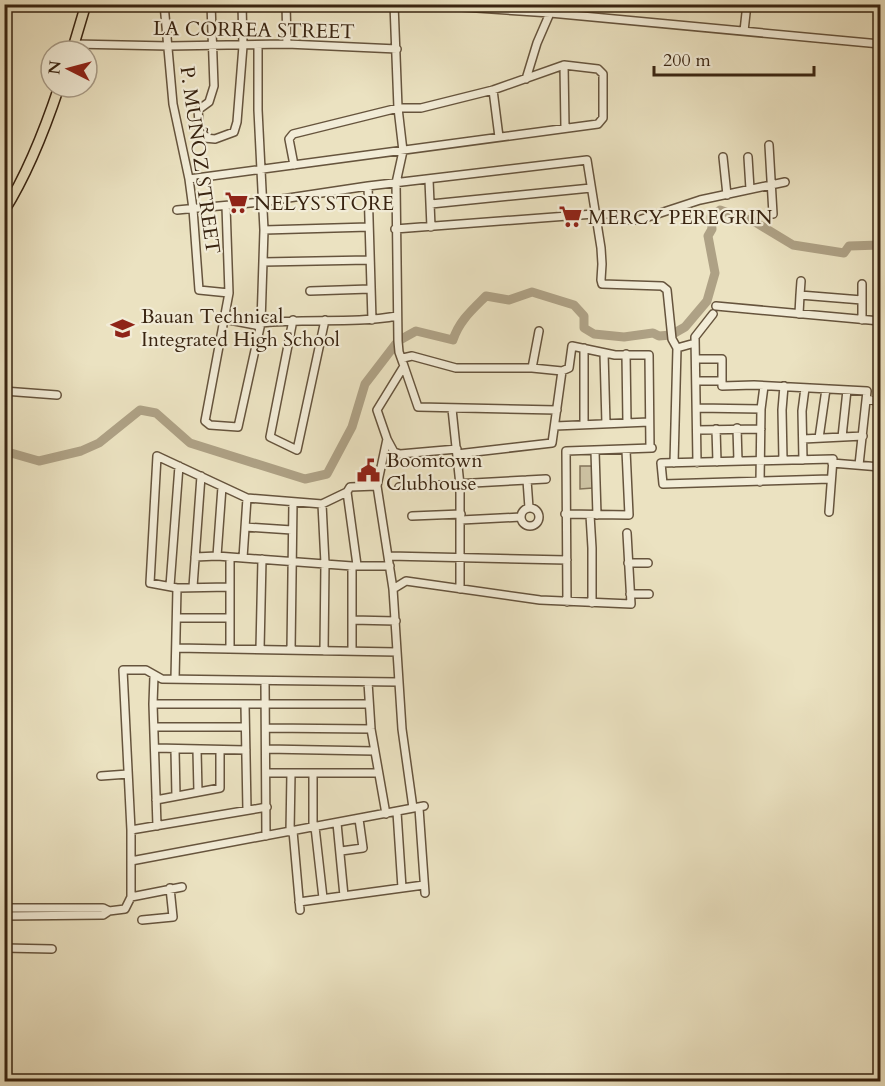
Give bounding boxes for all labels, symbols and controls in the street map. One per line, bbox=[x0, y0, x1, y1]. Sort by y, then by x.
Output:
street label: LA CORREA STREET bbox=[153, 15, 355, 45]
north arrow bbox=[39, 39, 99, 99]
scale bar bbox=[654, 39, 814, 77]
text: 200 m bbox=[663, 48, 711, 73]
text: N bbox=[43, 59, 67, 76]
street label: P. MUÑOZ STREET bbox=[173, 64, 227, 256]
supermarket icon: NELYS STORE bbox=[223, 190, 249, 216]
place label: NELYS STORE bbox=[254, 190, 394, 217]
supermarket icon: MERCY PEREGRIN bbox=[557, 204, 583, 230]
place label: MERCY PEREGRIN bbox=[588, 204, 773, 231]
place label: Bauan Technical Integrated High School bbox=[141, 303, 340, 353]
school or university icon: Bauan Technical Integrated High School bbox=[110, 315, 136, 341]
place label: Boomtown Clubhouse bbox=[386, 447, 483, 497]
public building icon: Boomtown Clubhouse bbox=[355, 458, 381, 484]

